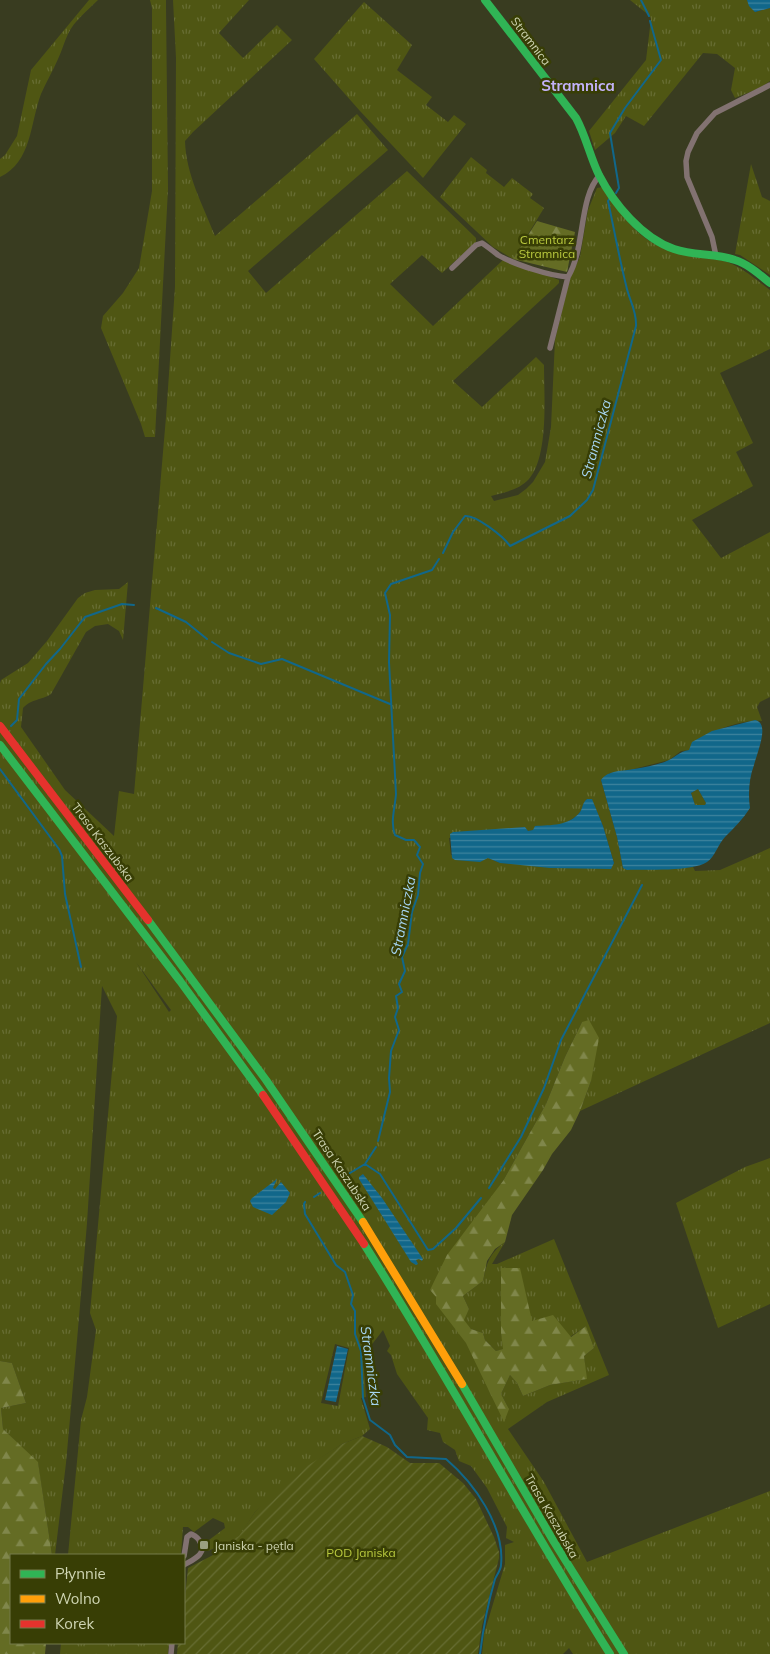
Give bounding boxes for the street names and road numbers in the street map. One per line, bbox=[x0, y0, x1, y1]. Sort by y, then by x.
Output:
street label: Stramnica bbox=[508, 14, 554, 68]
street label: Trasa Kaszubska bbox=[69, 800, 137, 884]
street label: Trasa Kaszubska bbox=[309, 1127, 375, 1213]
street label: Trasa Kaszubska bbox=[522, 1471, 582, 1561]

